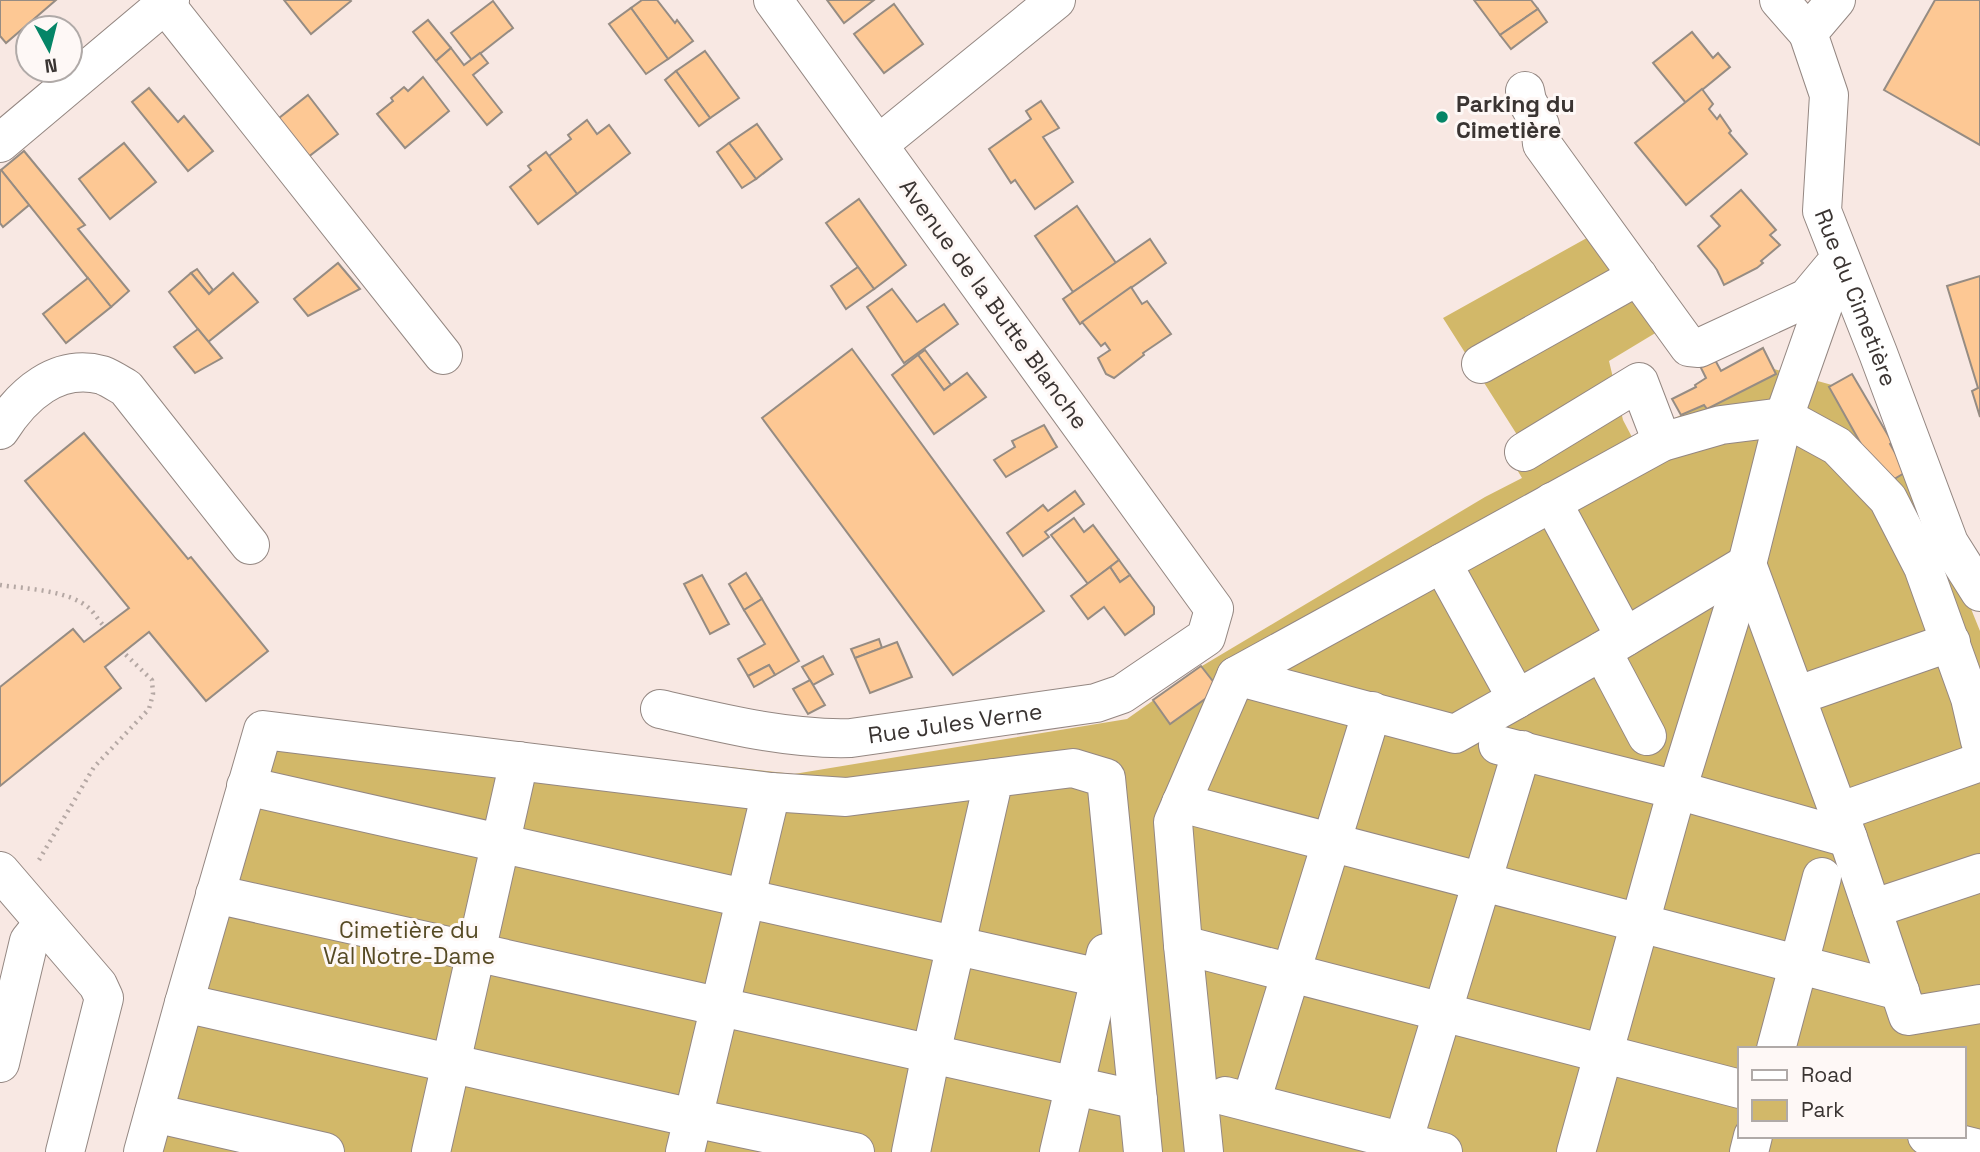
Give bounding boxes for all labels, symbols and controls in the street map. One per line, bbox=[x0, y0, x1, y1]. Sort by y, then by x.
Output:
north arrow bbox=[14, 14, 84, 84]
text: N bbox=[43, 52, 59, 79]
place label: Parking du Cimetière bbox=[1456, 89, 1575, 145]
marker: Parking du Cimetière bbox=[1434, 109, 1450, 125]
street label: Avenue de la Butte Blanche bbox=[893, 173, 1095, 435]
street label: Rue du Cimetière bbox=[1808, 205, 1904, 391]
street label: Rue Jules Verne bbox=[866, 696, 1044, 750]
park label: Cimetière du Val Notre-Dame bbox=[323, 915, 495, 971]
legend bbox=[1738, 1047, 1966, 1138]
text: Road bbox=[1801, 1061, 1853, 1088]
text: Park bbox=[1801, 1096, 1845, 1123]

